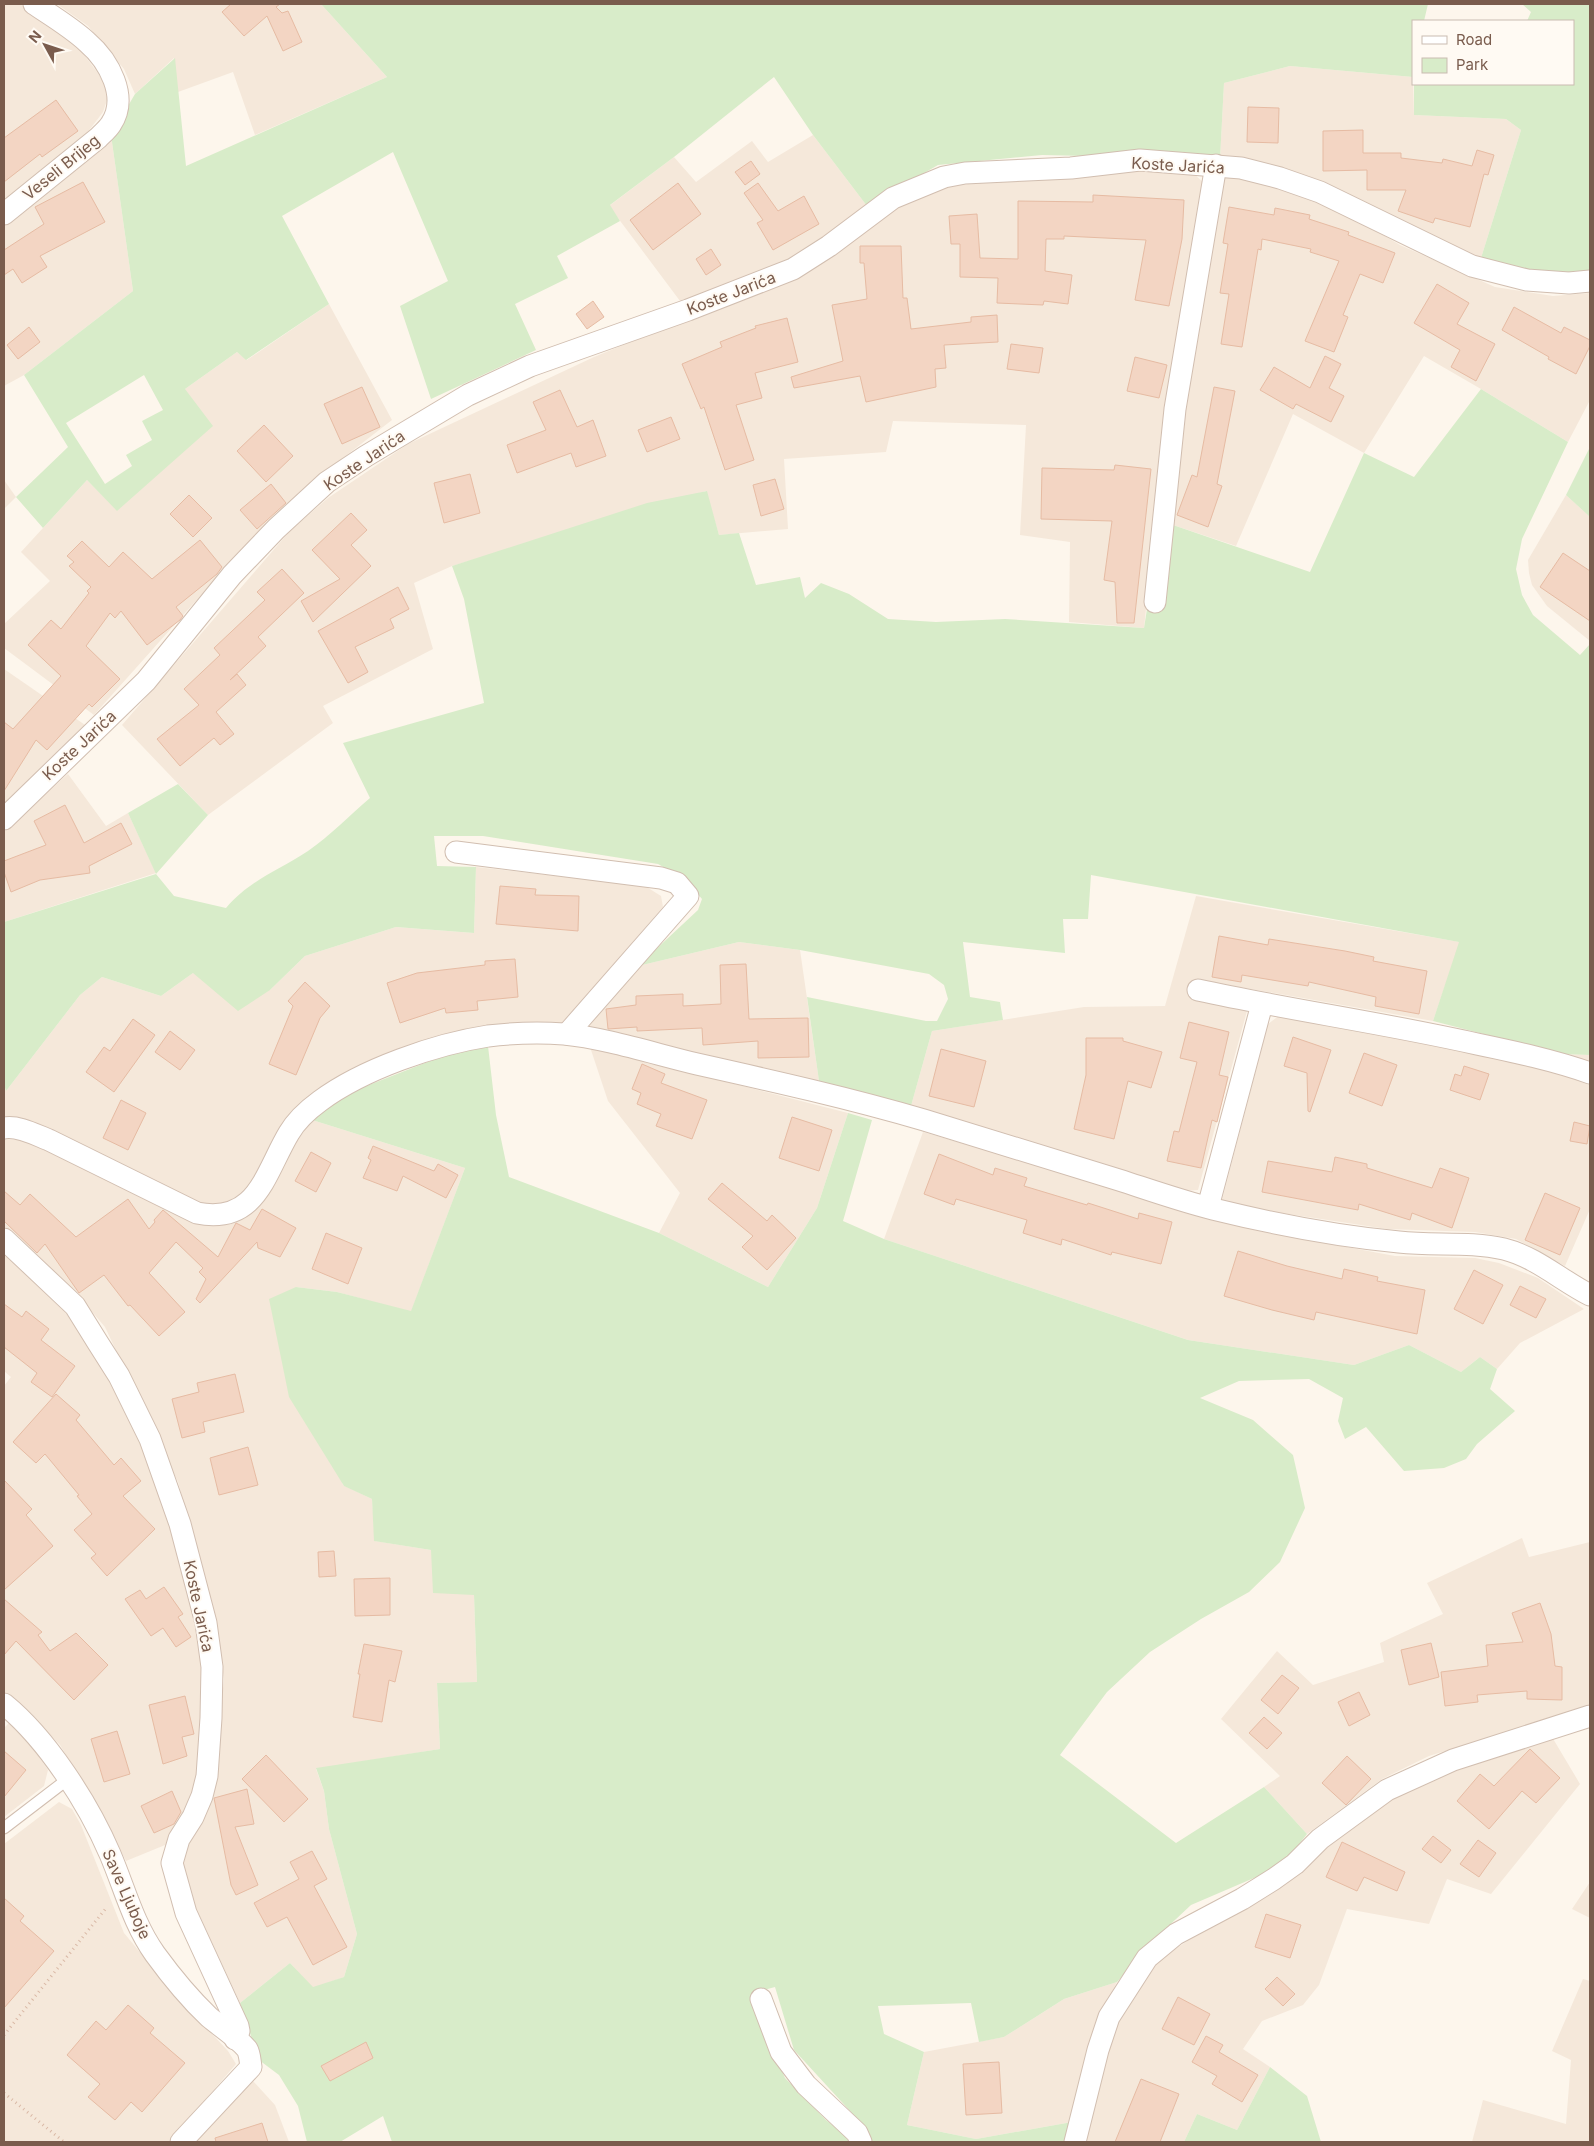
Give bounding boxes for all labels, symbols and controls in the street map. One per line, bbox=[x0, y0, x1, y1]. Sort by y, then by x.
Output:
north arrow bbox=[20, 20, 70, 70]
legend bbox=[1412, 20, 1574, 85]
text: N bbox=[25, 27, 45, 46]
text: Road bbox=[1456, 30, 1492, 49]
text: Park bbox=[1456, 55, 1489, 74]
street label: Veseli Brijeg bbox=[18, 130, 104, 204]
street label: Koste Jarića bbox=[1131, 153, 1225, 177]
street label: Koste Jarića bbox=[684, 267, 778, 319]
street label: Koste Jarića bbox=[320, 426, 408, 494]
street label: Koste Jarića bbox=[38, 706, 120, 784]
street label: Koste Jarića bbox=[179, 1558, 219, 1654]
street label: Save Ljuboje bbox=[98, 1846, 156, 1942]

